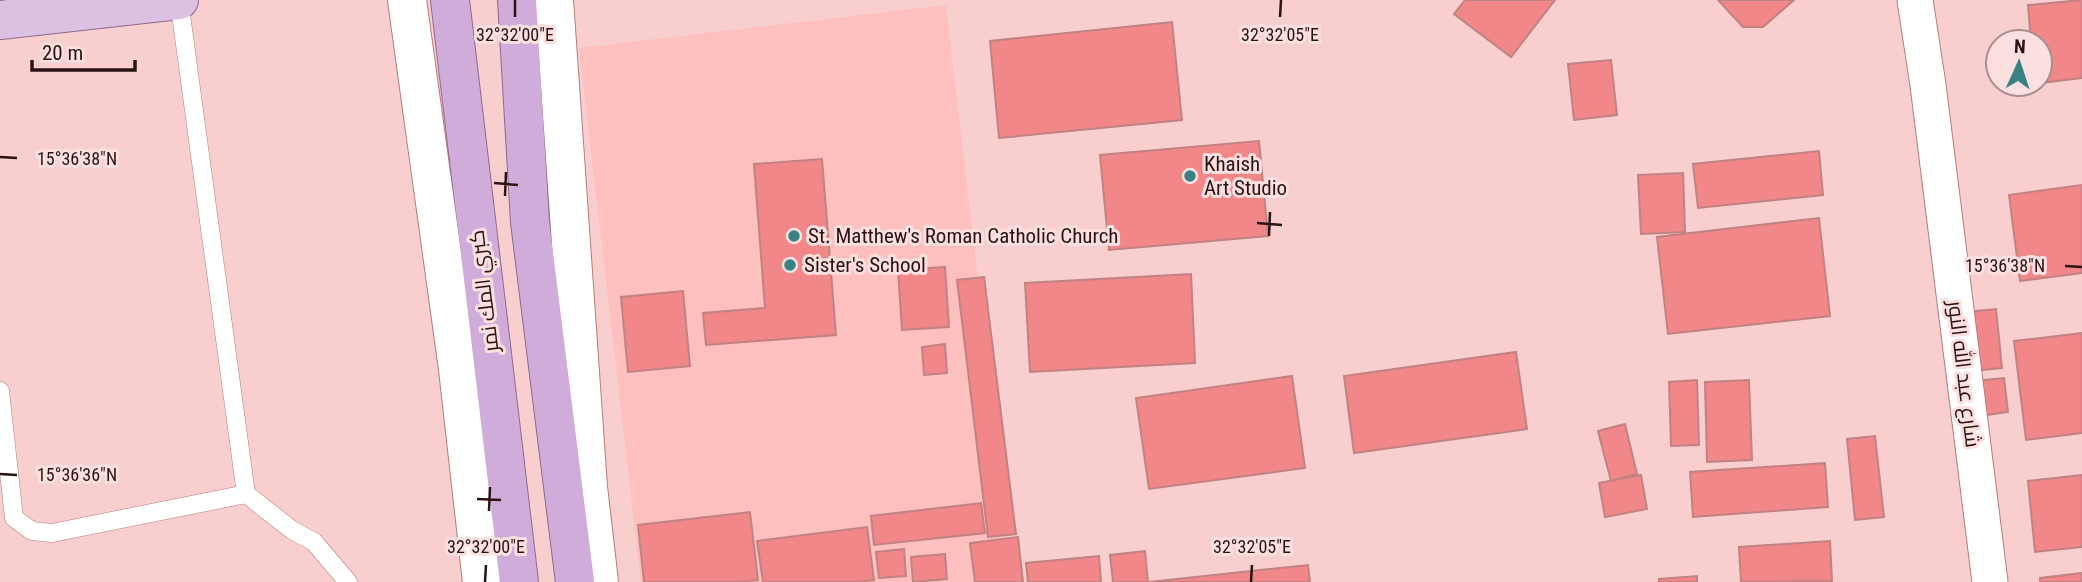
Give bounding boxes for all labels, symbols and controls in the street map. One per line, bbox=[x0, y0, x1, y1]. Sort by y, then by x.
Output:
text: 32°32'00"E bbox=[476, 24, 554, 45]
text: 32°32'05"E bbox=[1241, 24, 1319, 45]
scale bar bbox=[32, 28, 135, 72]
north arrow bbox=[1984, 28, 2054, 98]
text: N bbox=[2013, 35, 2026, 58]
text: 20 m bbox=[42, 41, 83, 65]
text: 15°36'38"N bbox=[37, 148, 117, 169]
place label: Khaish Art Studio bbox=[1204, 152, 1287, 200]
marker: Khaish Art Studio bbox=[1182, 168, 1198, 184]
place label: St. Matthew's Roman Catholic Church bbox=[808, 224, 1119, 248]
street label: كبري المك نمر bbox=[465, 228, 507, 354]
marker: St. Matthew's Roman Catholic Church bbox=[786, 228, 802, 244]
place label: Sister's School bbox=[804, 253, 926, 277]
text: 15°36'38"N bbox=[1965, 255, 2045, 276]
marker: Sister's School bbox=[782, 257, 798, 273]
street label: شارع عبد الله النور bbox=[1941, 298, 1987, 449]
text: 15°36'36"N bbox=[37, 464, 117, 485]
text: 32°32'00"E bbox=[447, 536, 525, 557]
text: 32°32'05"E bbox=[1213, 536, 1291, 557]

